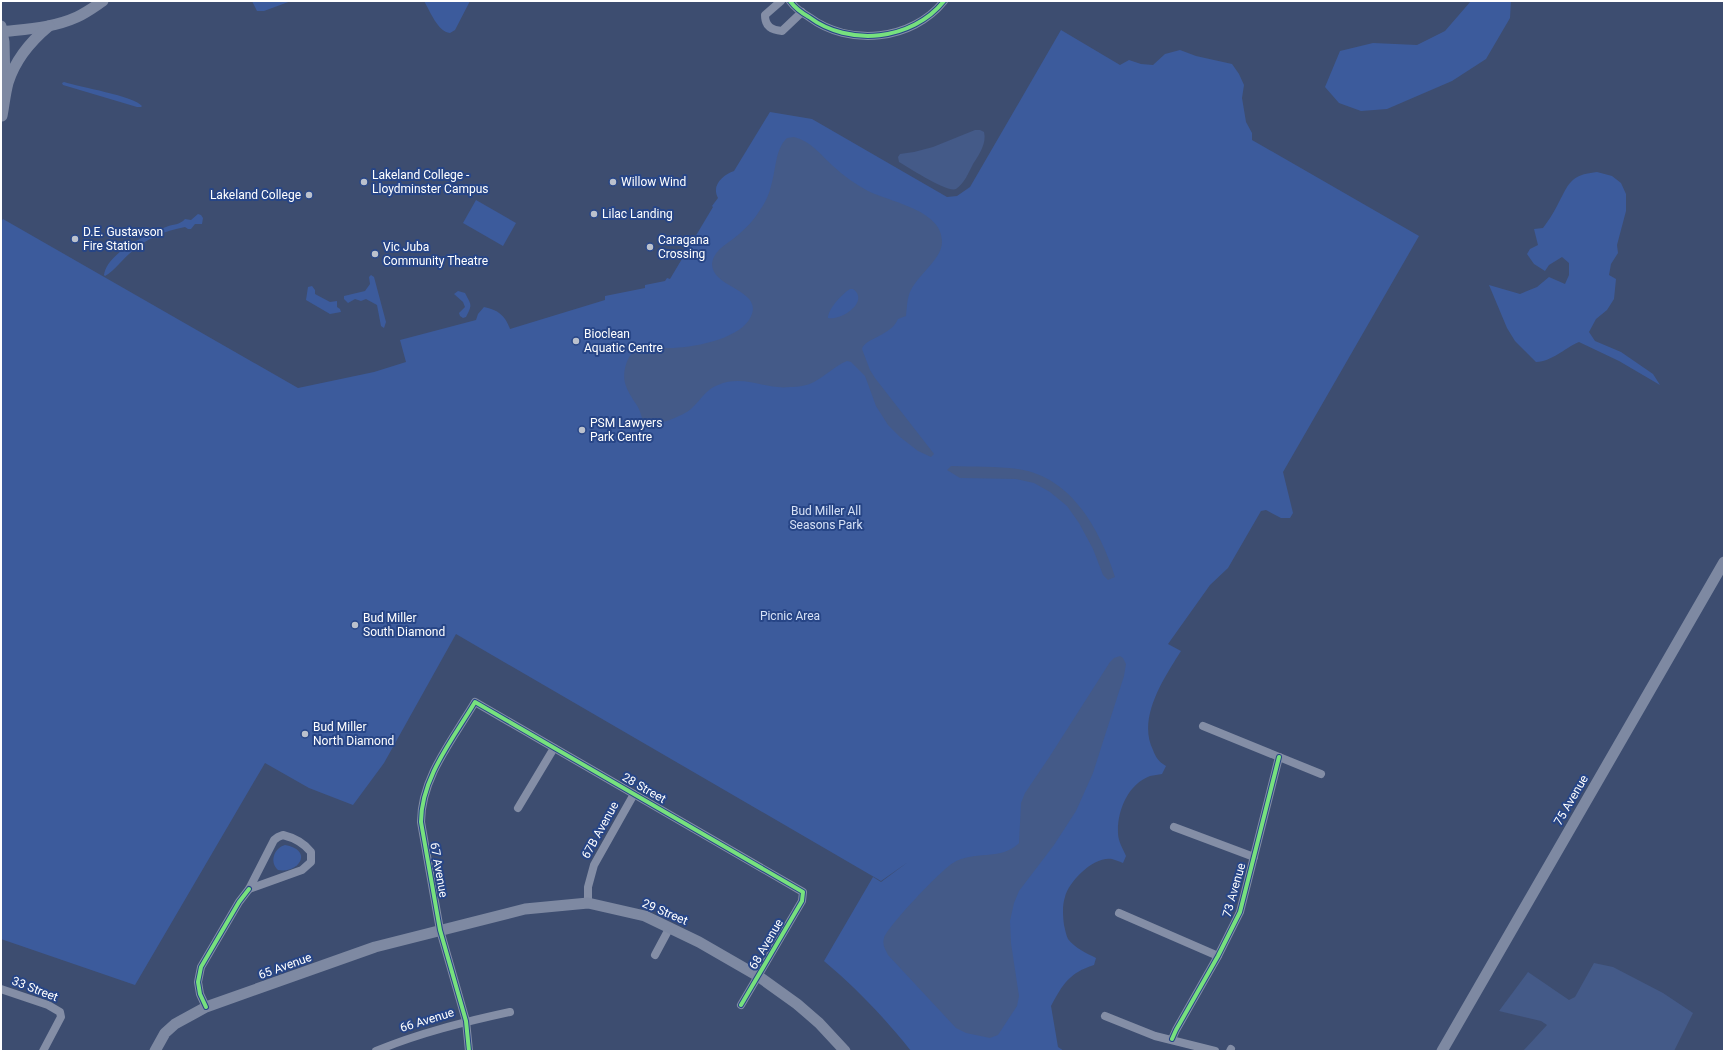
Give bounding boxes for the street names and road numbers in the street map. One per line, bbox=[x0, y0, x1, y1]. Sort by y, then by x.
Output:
street label: 28 Street bbox=[620, 770, 668, 806]
street label: 75 Avenue bbox=[1551, 772, 1591, 828]
street label: 67B Avenue bbox=[579, 799, 621, 861]
street label: 67 Avenue bbox=[427, 841, 451, 899]
street label: 73 Avenue bbox=[1220, 861, 1248, 919]
street label: 29 Street bbox=[640, 896, 690, 928]
street label: 68 Avenue bbox=[746, 916, 786, 972]
street label: 65 Avenue bbox=[256, 950, 314, 982]
street label: 33 Street bbox=[10, 974, 60, 1004]
street label: 66 Avenue bbox=[398, 1005, 456, 1035]

